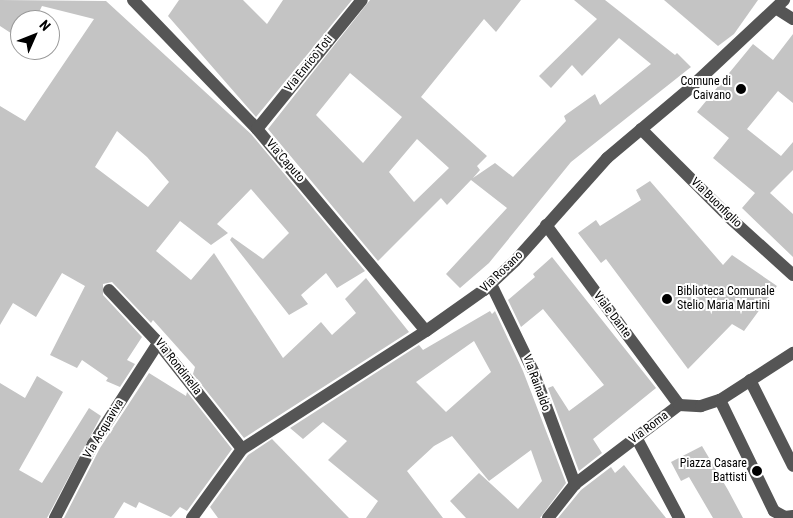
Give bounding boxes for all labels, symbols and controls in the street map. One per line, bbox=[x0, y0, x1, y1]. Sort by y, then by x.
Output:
north arrow bbox=[10, 10, 60, 60]
text: N bbox=[36, 17, 54, 34]
street label: Via Enrico Toti bbox=[282, 33, 336, 95]
place label: Comune di Caivano bbox=[680, 75, 731, 103]
marker: Comune di Caivano bbox=[735, 83, 747, 95]
street label: Via Caputo bbox=[263, 137, 307, 185]
street label: Via Buonfiglio bbox=[687, 175, 745, 231]
street label: Via Rosano bbox=[478, 248, 526, 296]
place label: Biblioteca Comunale Stelio Maria Martini bbox=[677, 285, 775, 313]
street label: Viale Dante bbox=[590, 289, 634, 341]
marker: Biblioteca Comunale Stelio Maria Martini bbox=[661, 293, 673, 305]
street label: Via Rondinella bbox=[152, 336, 204, 398]
street label: Via Rainaldo bbox=[519, 353, 553, 413]
street label: Via Acquaviva bbox=[81, 397, 127, 461]
street label: Via Roma bbox=[627, 409, 671, 447]
place label: Piazza Casare Battisti bbox=[680, 457, 747, 485]
marker: Piazza Casare Battisti bbox=[751, 465, 763, 477]

